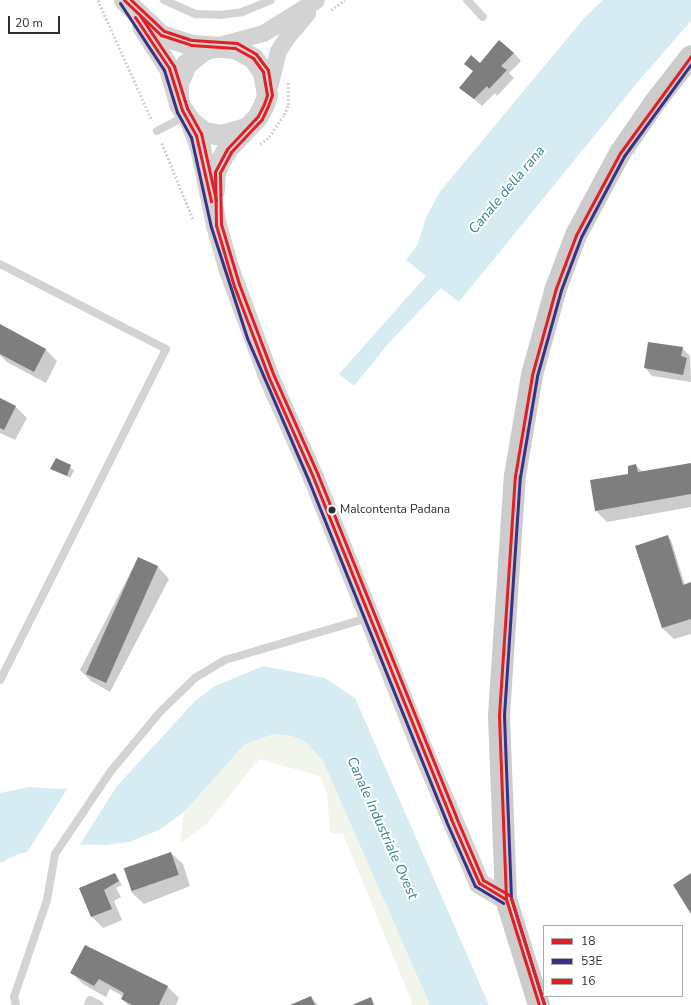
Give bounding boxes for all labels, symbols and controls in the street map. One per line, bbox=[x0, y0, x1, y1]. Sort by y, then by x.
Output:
scale bar bbox=[10, 8, 62, 34]
text: 20 m bbox=[15, 15, 43, 31]
water label: Canale della rana bbox=[465, 143, 549, 237]
place label: Malcontenta Padana bbox=[340, 503, 450, 517]
marker: Malcontenta Padana bbox=[327, 505, 337, 515]
water label: Canale Industriale Ovest bbox=[343, 754, 421, 902]
legend bbox=[543, 925, 683, 997]
text: 18 bbox=[581, 933, 595, 949]
text: 53E bbox=[581, 953, 602, 969]
text: 16 bbox=[581, 973, 595, 989]

